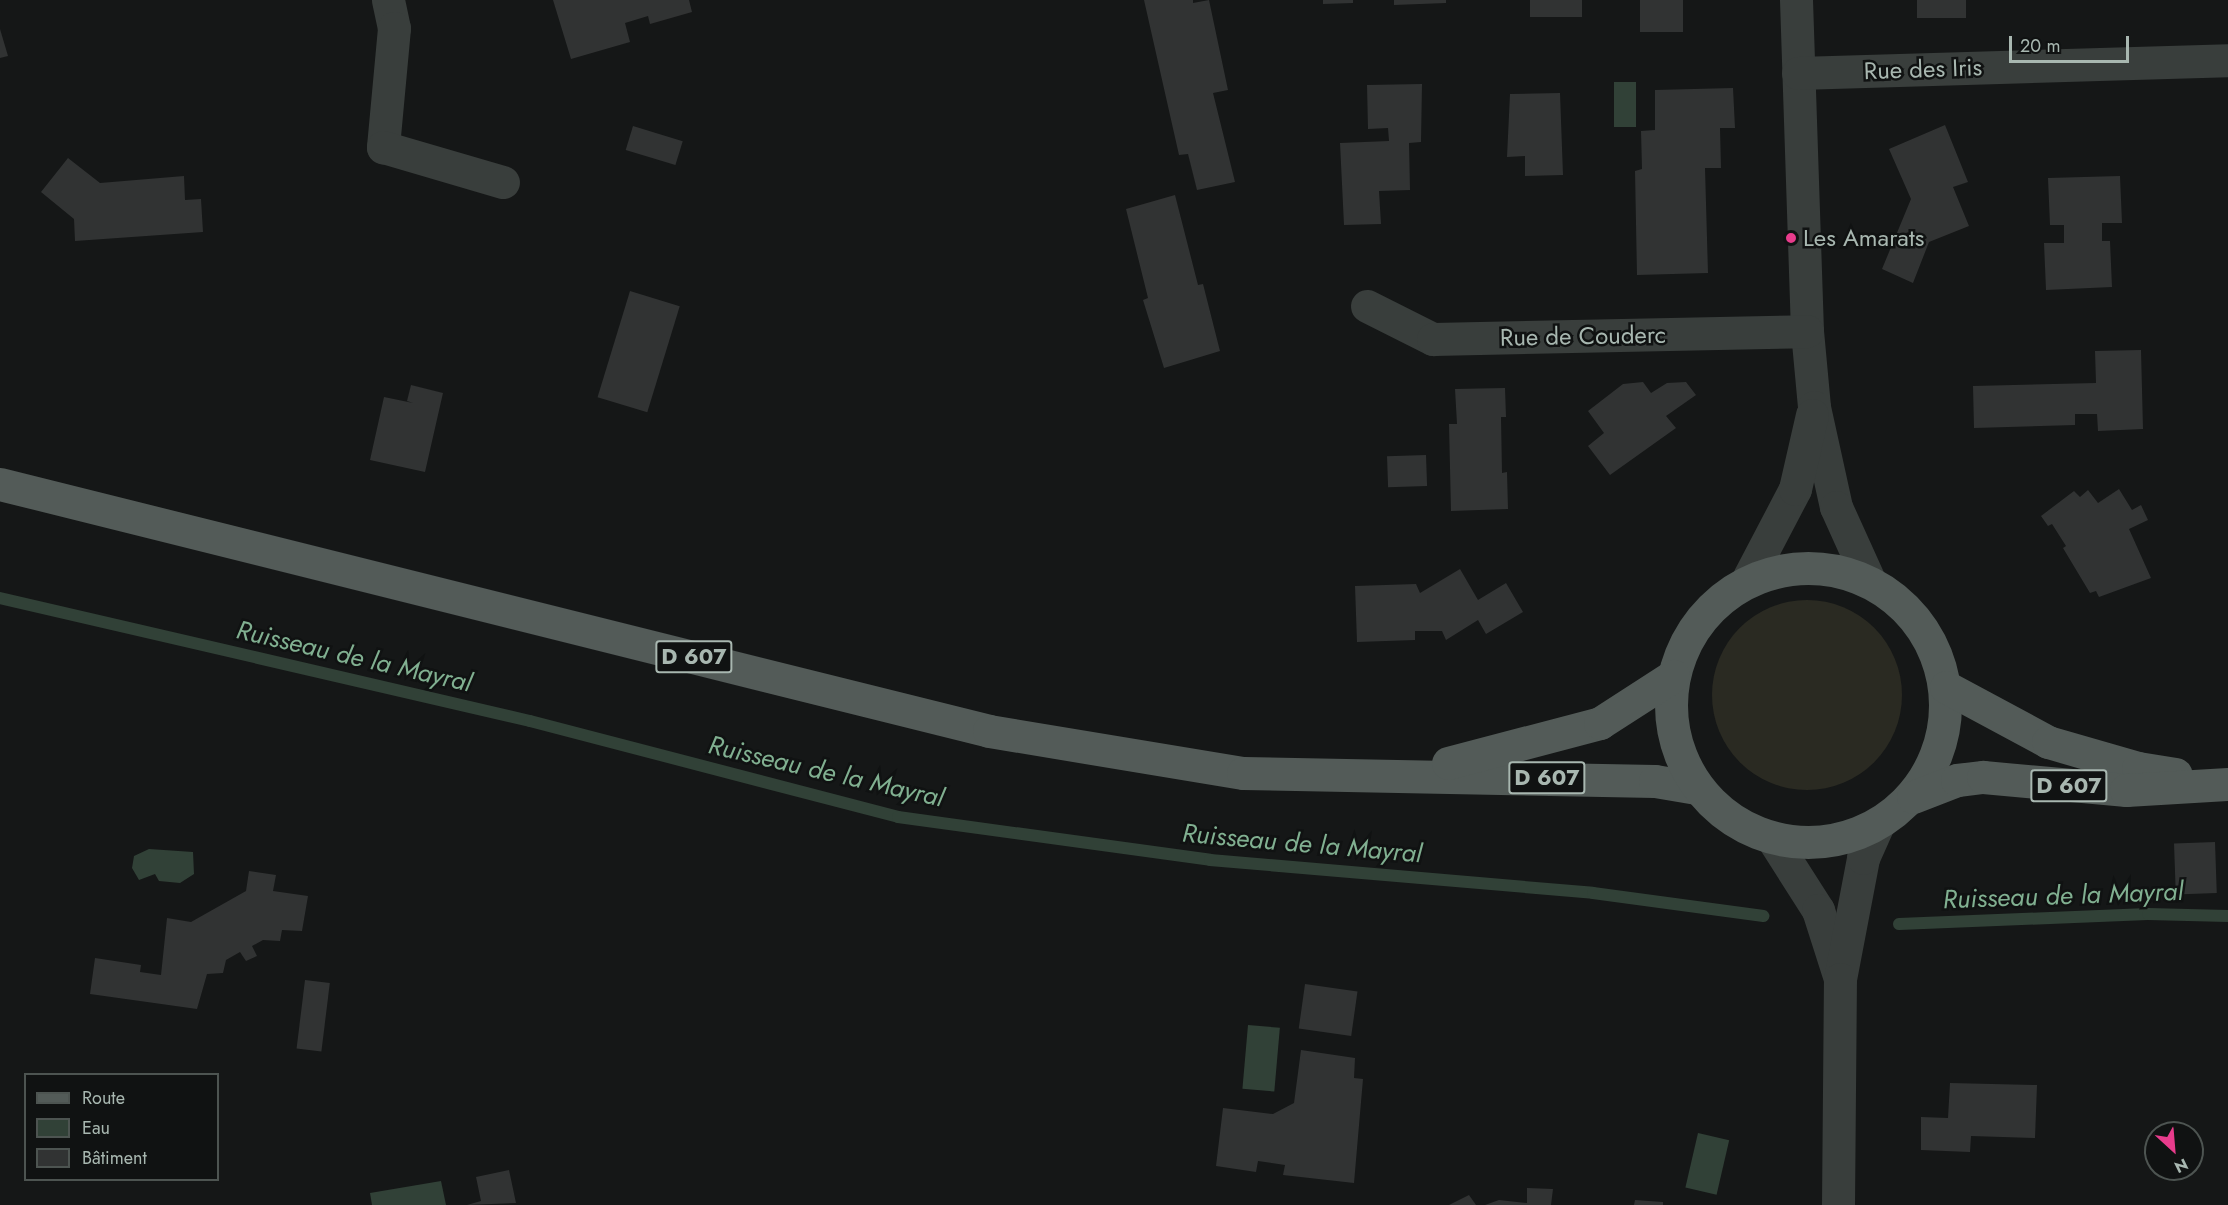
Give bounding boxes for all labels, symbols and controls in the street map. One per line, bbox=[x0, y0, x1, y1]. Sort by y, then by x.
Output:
scale bar bbox=[2012, 24, 2132, 62]
text: 20 m bbox=[2020, 33, 2060, 59]
street label: Rue des Iris bbox=[1863, 53, 1983, 85]
place label: Les Amarats bbox=[1803, 224, 1924, 252]
marker: Les Amarats bbox=[1784, 231, 1798, 245]
street label: Rue de Couderc bbox=[1500, 320, 1666, 352]
water label: Ruisseau de la Mayral bbox=[233, 615, 475, 699]
road number: D 607 bbox=[655, 638, 733, 676]
water label: Ruisseau de la Mayral bbox=[705, 730, 947, 814]
road number: D 607 bbox=[1508, 759, 1586, 797]
road number: D 607 bbox=[2030, 767, 2108, 805]
water label: Ruisseau de la Mayral bbox=[1181, 818, 1423, 870]
water label: Ruisseau de la Mayral bbox=[1942, 876, 2184, 916]
legend bbox=[24, 1073, 219, 1181]
text: Route bbox=[82, 1085, 125, 1111]
text: Eau bbox=[82, 1115, 110, 1141]
north arrow bbox=[2144, 1121, 2204, 1181]
text: Bâtiment bbox=[82, 1145, 147, 1171]
text: N bbox=[2170, 1153, 2192, 1179]

